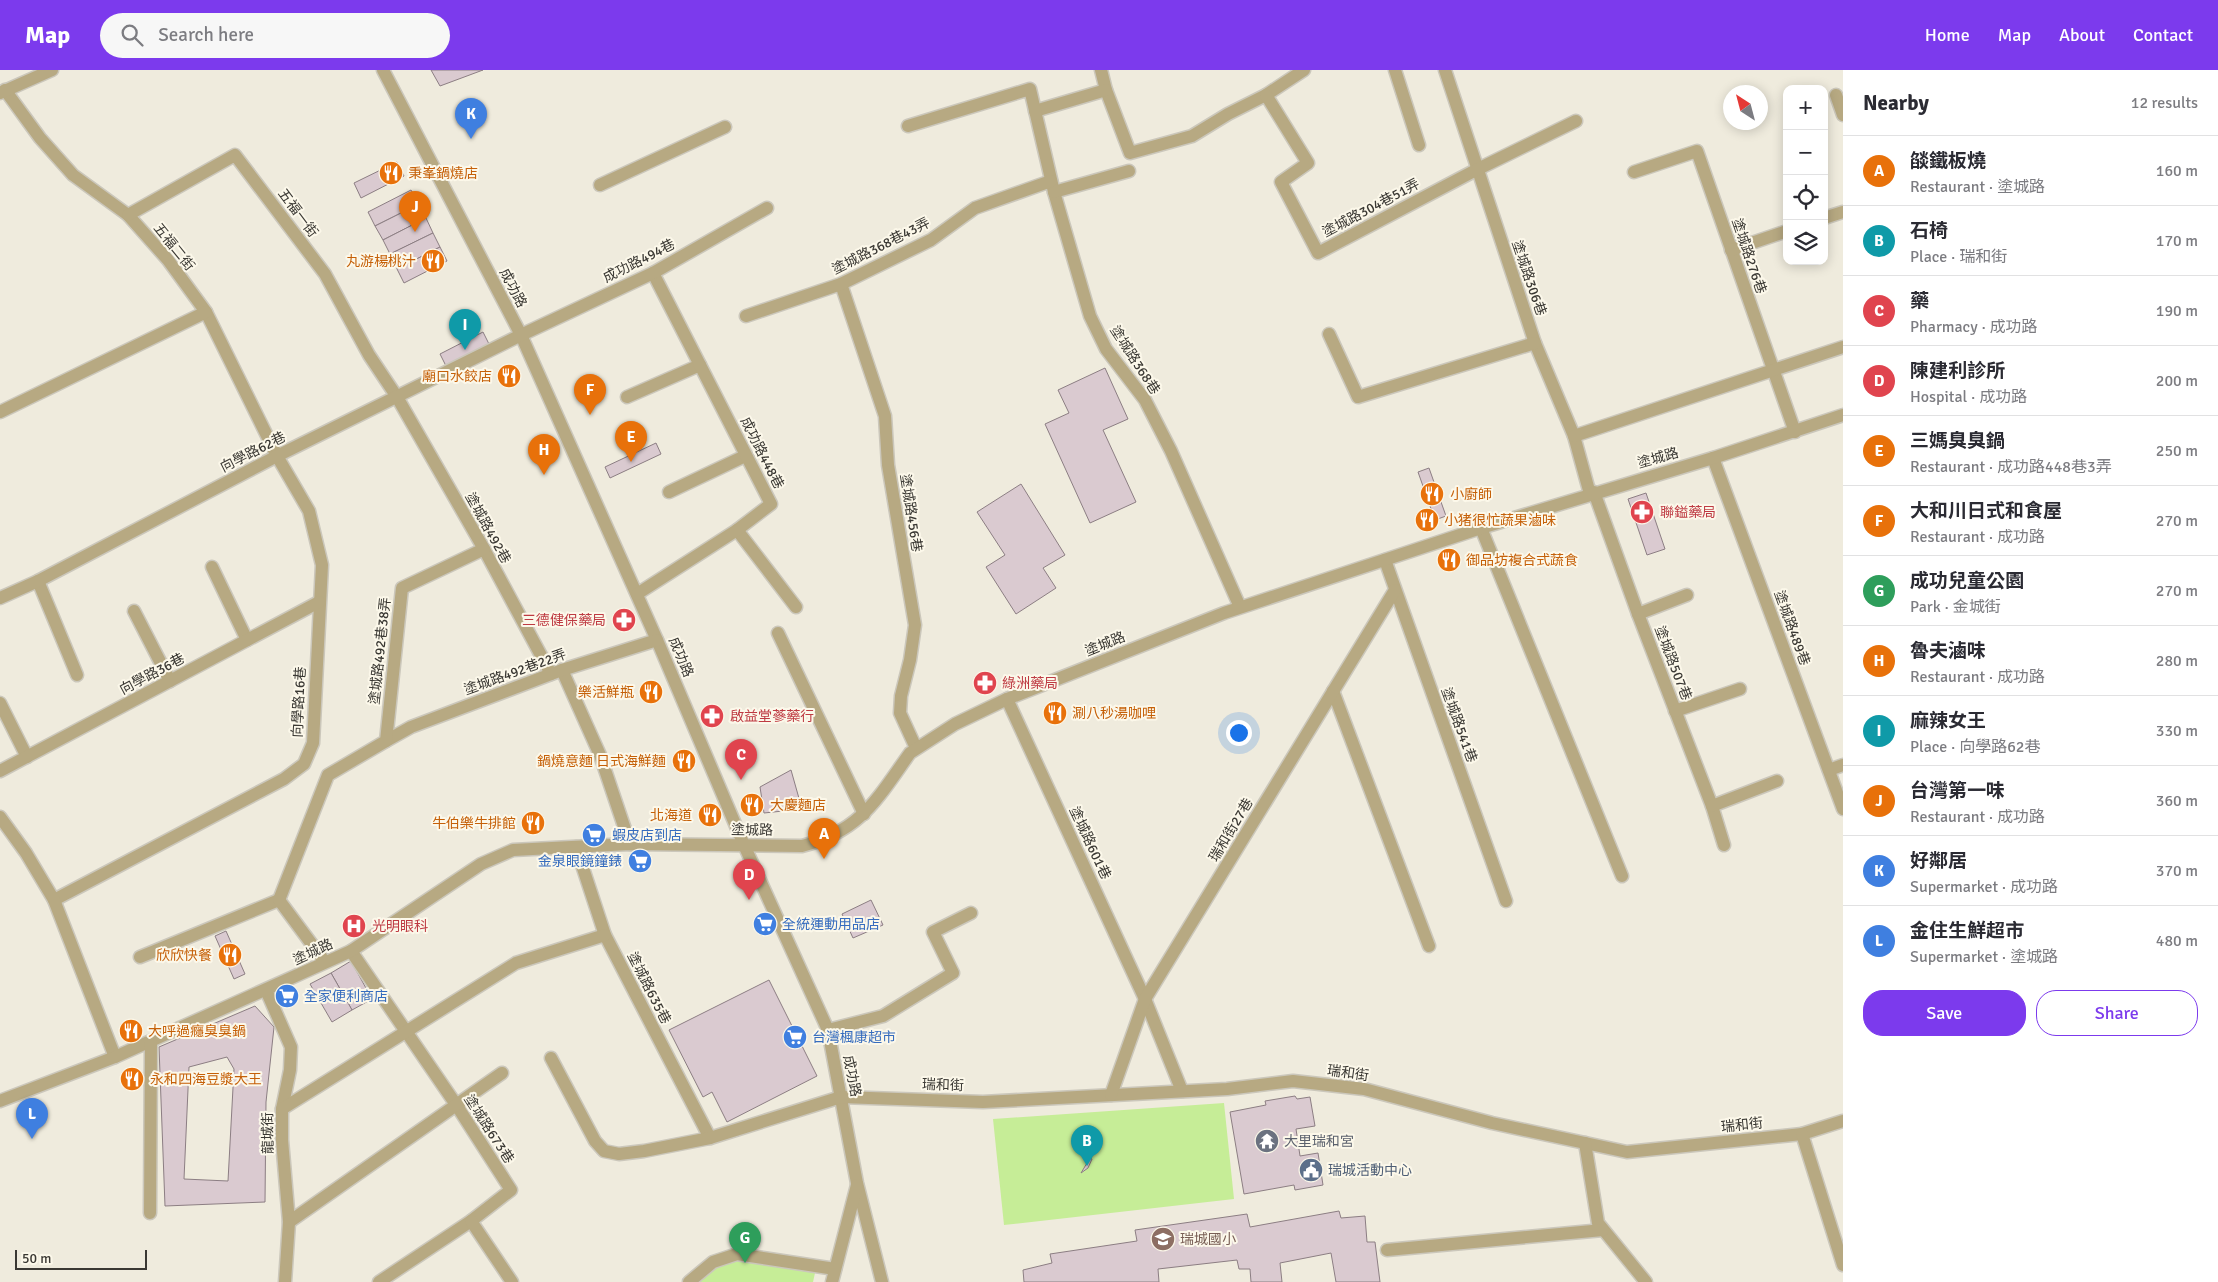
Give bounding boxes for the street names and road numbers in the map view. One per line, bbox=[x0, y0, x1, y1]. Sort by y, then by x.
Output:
street label: 塗城路304巷51弄 bbox=[1319, 175, 1423, 241]
street label: 五福一街 bbox=[274, 186, 322, 240]
street label: 塗城路368巷43弄 bbox=[829, 214, 933, 278]
street label: 塗城路276巷 bbox=[1728, 216, 1770, 296]
street label: 五福二街 bbox=[150, 220, 198, 274]
street label: 成功路494巷 bbox=[600, 236, 678, 286]
street label: 塗城路306巷 bbox=[1508, 238, 1550, 318]
street label: 成功路 bbox=[496, 265, 530, 311]
street label: 塗城路368巷 bbox=[1106, 322, 1164, 398]
street label: 成功路448巷 bbox=[737, 414, 787, 492]
street label: 向學路62巷 bbox=[217, 428, 289, 476]
street label: 塗城路 bbox=[1635, 444, 1681, 472]
street label: 塗城路456巷 bbox=[896, 473, 926, 553]
street label: 塗城路492巷 bbox=[461, 489, 515, 567]
street label: 塗城路489巷 bbox=[1771, 588, 1813, 668]
street label: 塗城路492巷38弄 bbox=[366, 597, 394, 705]
street label: 塗城路507巷 bbox=[1651, 623, 1695, 703]
street label: 塗城路 bbox=[1082, 628, 1128, 660]
street label: 成功路 bbox=[665, 634, 697, 680]
street label: 塗城路492巷22弄 bbox=[461, 646, 569, 698]
street label: 向學路36巷 bbox=[117, 650, 187, 698]
street label: 向學路16巷 bbox=[289, 666, 309, 738]
street label: 塗城路541巷 bbox=[1438, 685, 1480, 765]
street label: 瑞和街27巷 bbox=[1205, 795, 1257, 865]
street label: 塗城路601巷 bbox=[1066, 804, 1114, 882]
street label: 塗城路 bbox=[731, 821, 773, 839]
street label: 塗城路 bbox=[290, 935, 336, 969]
street label: 塗城路635巷 bbox=[624, 949, 674, 1027]
street label: 成功路 bbox=[840, 1054, 864, 1098]
street label: 瑞和街 bbox=[1326, 1062, 1370, 1084]
street label: 瑞和街 bbox=[922, 1076, 964, 1094]
street label: 塗城路673巷 bbox=[460, 1091, 518, 1167]
street label: 龍城街 bbox=[259, 1112, 277, 1154]
street label: 瑞和街 bbox=[1720, 1114, 1764, 1136]

